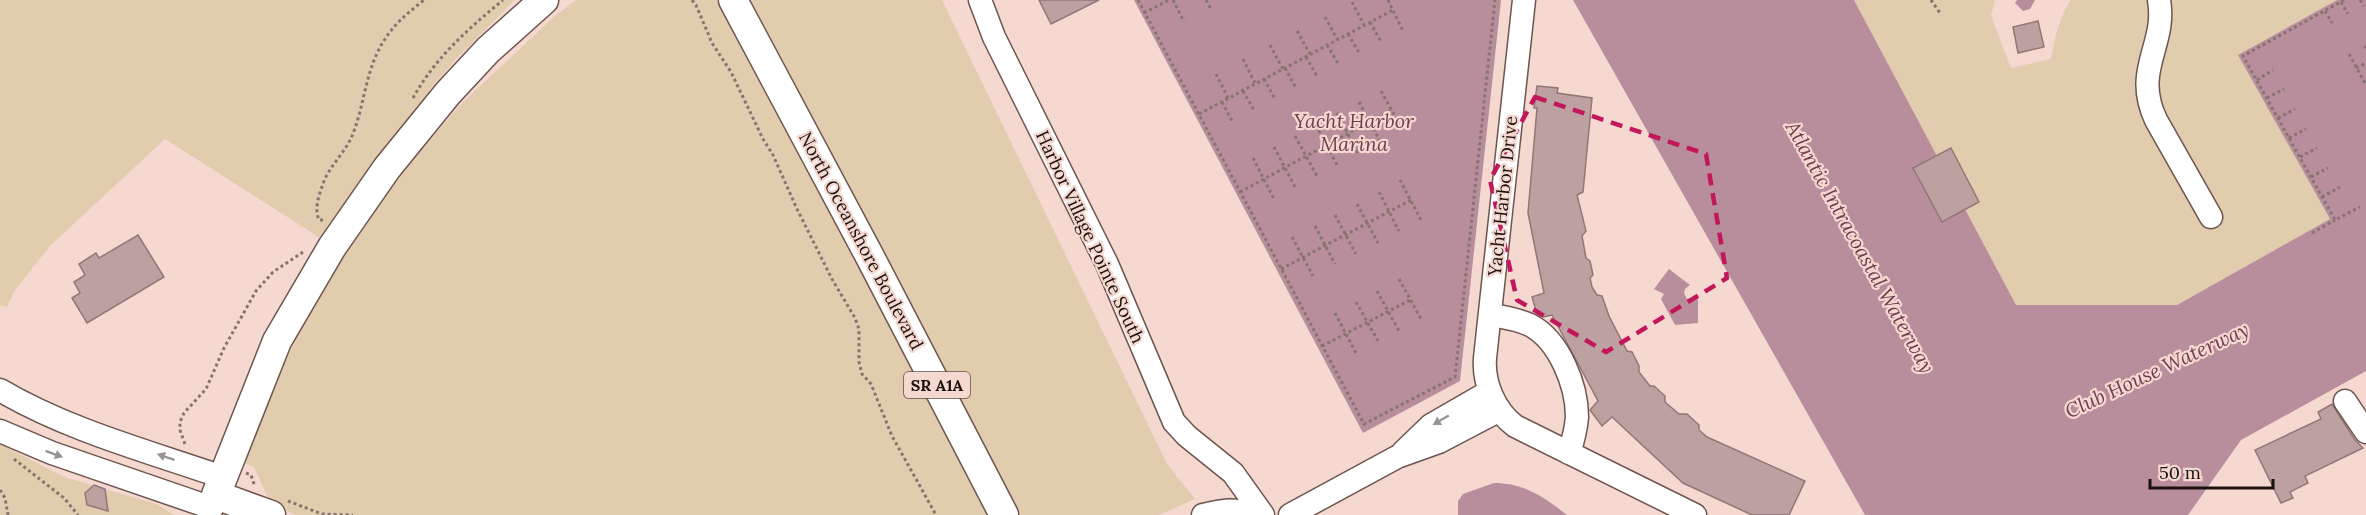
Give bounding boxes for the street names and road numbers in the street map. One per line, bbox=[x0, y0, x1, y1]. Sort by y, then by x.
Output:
street label: Yacht Harbor Drive bbox=[1483, 114, 1522, 278]
street label: Harbor Village Pointe South bbox=[1031, 127, 1150, 347]
street label: North Oceanshore Boulevard bbox=[794, 128, 929, 354]
road number: SR A1A bbox=[904, 372, 970, 398]

